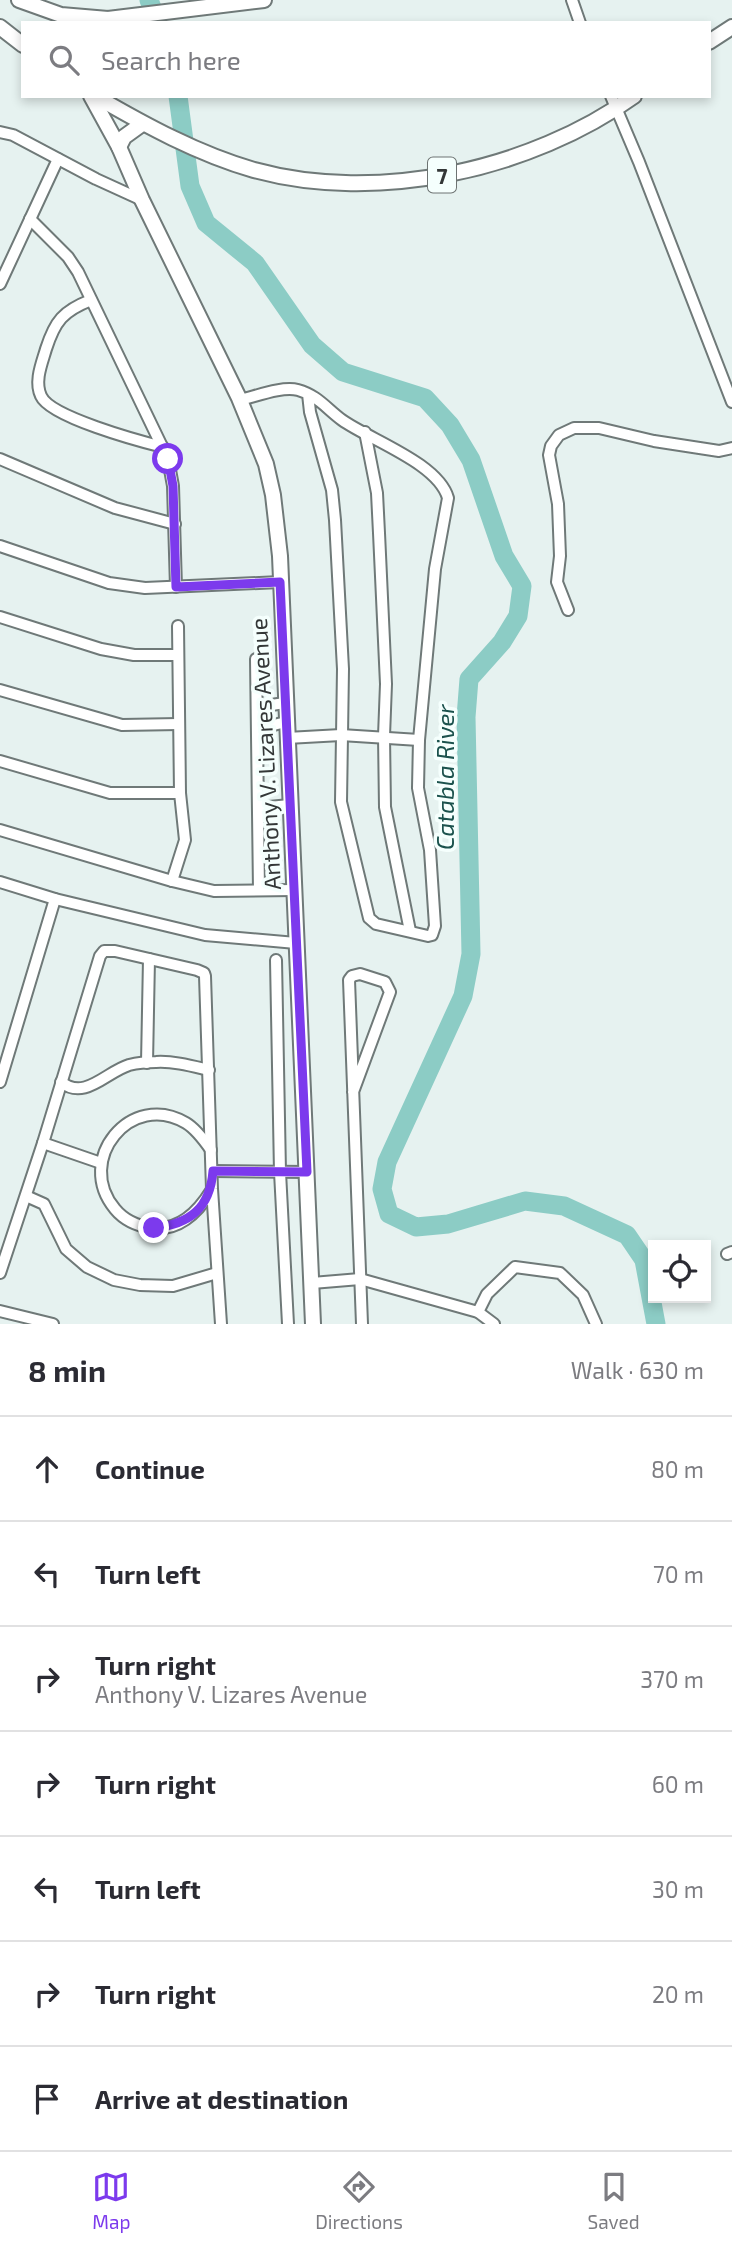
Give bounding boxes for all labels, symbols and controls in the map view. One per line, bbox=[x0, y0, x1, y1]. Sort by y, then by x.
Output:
search box bbox=[21, 21, 711, 98]
icon: search bbox=[45, 41, 83, 79]
text: Search here bbox=[101, 44, 241, 75]
road number: 7 bbox=[428, 158, 456, 192]
route start bbox=[152, 443, 183, 474]
street label: Anthony V. Lizares Avenue bbox=[244, 617, 286, 891]
water label: Catabla River bbox=[430, 704, 459, 850]
route end bbox=[138, 1212, 169, 1243]
map controls bbox=[648, 1240, 711, 1303]
button: locate bbox=[648, 1240, 711, 1303]
text: 8 min bbox=[28, 1352, 106, 1388]
text: Walk · 630 m bbox=[571, 1356, 704, 1384]
icon: ahead bbox=[28, 1450, 66, 1488]
text: Continue bbox=[95, 1453, 205, 1484]
text: 80 m bbox=[651, 1455, 704, 1483]
icon: left bbox=[28, 1555, 66, 1593]
text: Turn left bbox=[95, 1558, 201, 1589]
text: 70 m bbox=[653, 1560, 704, 1588]
text: Turn right bbox=[95, 1649, 216, 1680]
icon: right bbox=[28, 1660, 66, 1698]
text: 370 m bbox=[640, 1665, 704, 1693]
text: Anthony V. Lizares Avenue bbox=[95, 1680, 367, 1708]
icon: right bbox=[28, 1765, 66, 1803]
text: Turn right bbox=[95, 1768, 216, 1799]
text: 60 m bbox=[652, 1770, 704, 1798]
icon: left bbox=[28, 1870, 66, 1908]
text: Turn left bbox=[95, 1873, 201, 1904]
text: 30 m bbox=[652, 1875, 704, 1903]
icon: right bbox=[28, 1975, 66, 2013]
text: Turn right bbox=[95, 1978, 216, 2009]
text: 20 m bbox=[652, 1980, 704, 2008]
icon: arrive bbox=[28, 2080, 66, 2118]
text: Arrive at destination bbox=[95, 2083, 348, 2114]
tab: Map bbox=[92, 2168, 130, 2233]
tab: Directions bbox=[315, 2168, 403, 2233]
tab: Saved bbox=[587, 2168, 640, 2233]

